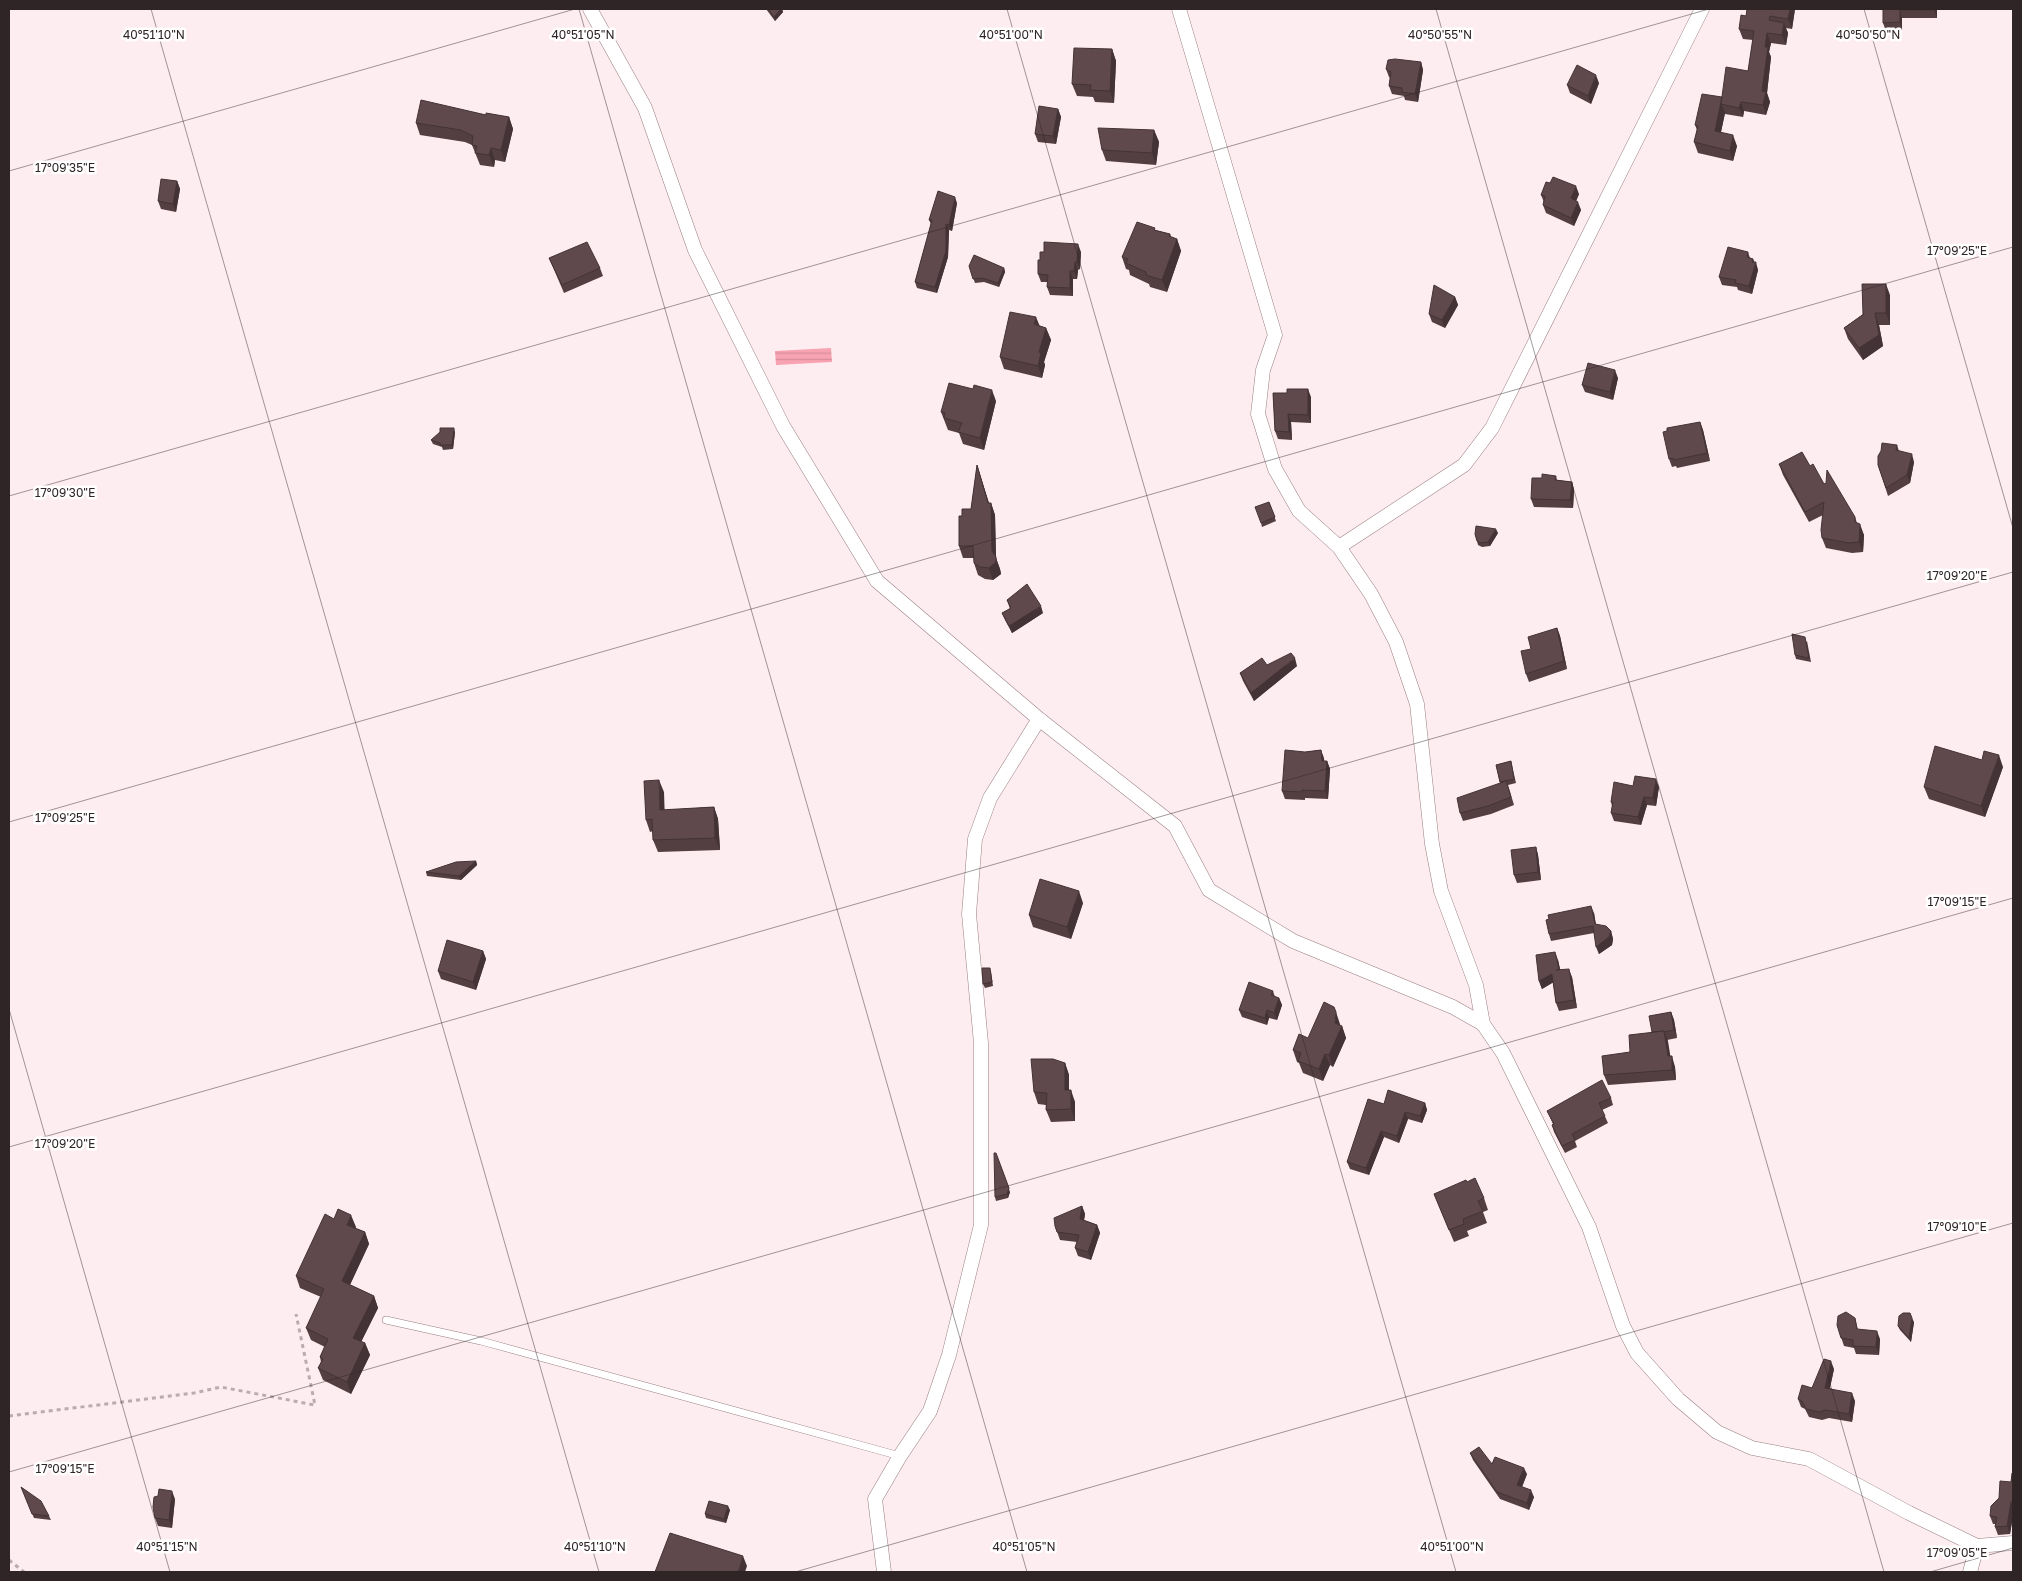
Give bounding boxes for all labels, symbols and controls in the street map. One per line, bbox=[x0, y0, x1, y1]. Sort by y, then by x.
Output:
text: 40°51'10"N bbox=[123, 27, 185, 42]
text: 40°51'05"N bbox=[551, 27, 615, 42]
text: 40°51'00"N bbox=[979, 27, 1043, 42]
text: 40°50'55"N bbox=[1408, 27, 1472, 42]
text: 40°50'50"N bbox=[1836, 27, 1900, 42]
text: 17°09'35"E bbox=[35, 160, 95, 175]
text: 17°09'25"E bbox=[1927, 243, 1987, 258]
text: 17°09'30"E bbox=[35, 485, 95, 500]
text: 17°09'20"E bbox=[1927, 568, 1987, 583]
text: 17°09'25"E bbox=[35, 810, 95, 825]
text: 17°09'15"E bbox=[1928, 894, 1986, 909]
text: 17°09'20"E bbox=[35, 1136, 95, 1151]
text: 17°09'10"E bbox=[1927, 1219, 1987, 1234]
text: 17°09'15"E bbox=[36, 1461, 94, 1476]
text: 40°51'15"N bbox=[136, 1539, 198, 1554]
text: 40°51'10"N bbox=[564, 1539, 626, 1554]
text: 40°51'05"N bbox=[992, 1539, 1056, 1554]
text: 40°51'00"N bbox=[1420, 1539, 1484, 1554]
text: 17°09'05"E bbox=[1927, 1545, 1987, 1560]

